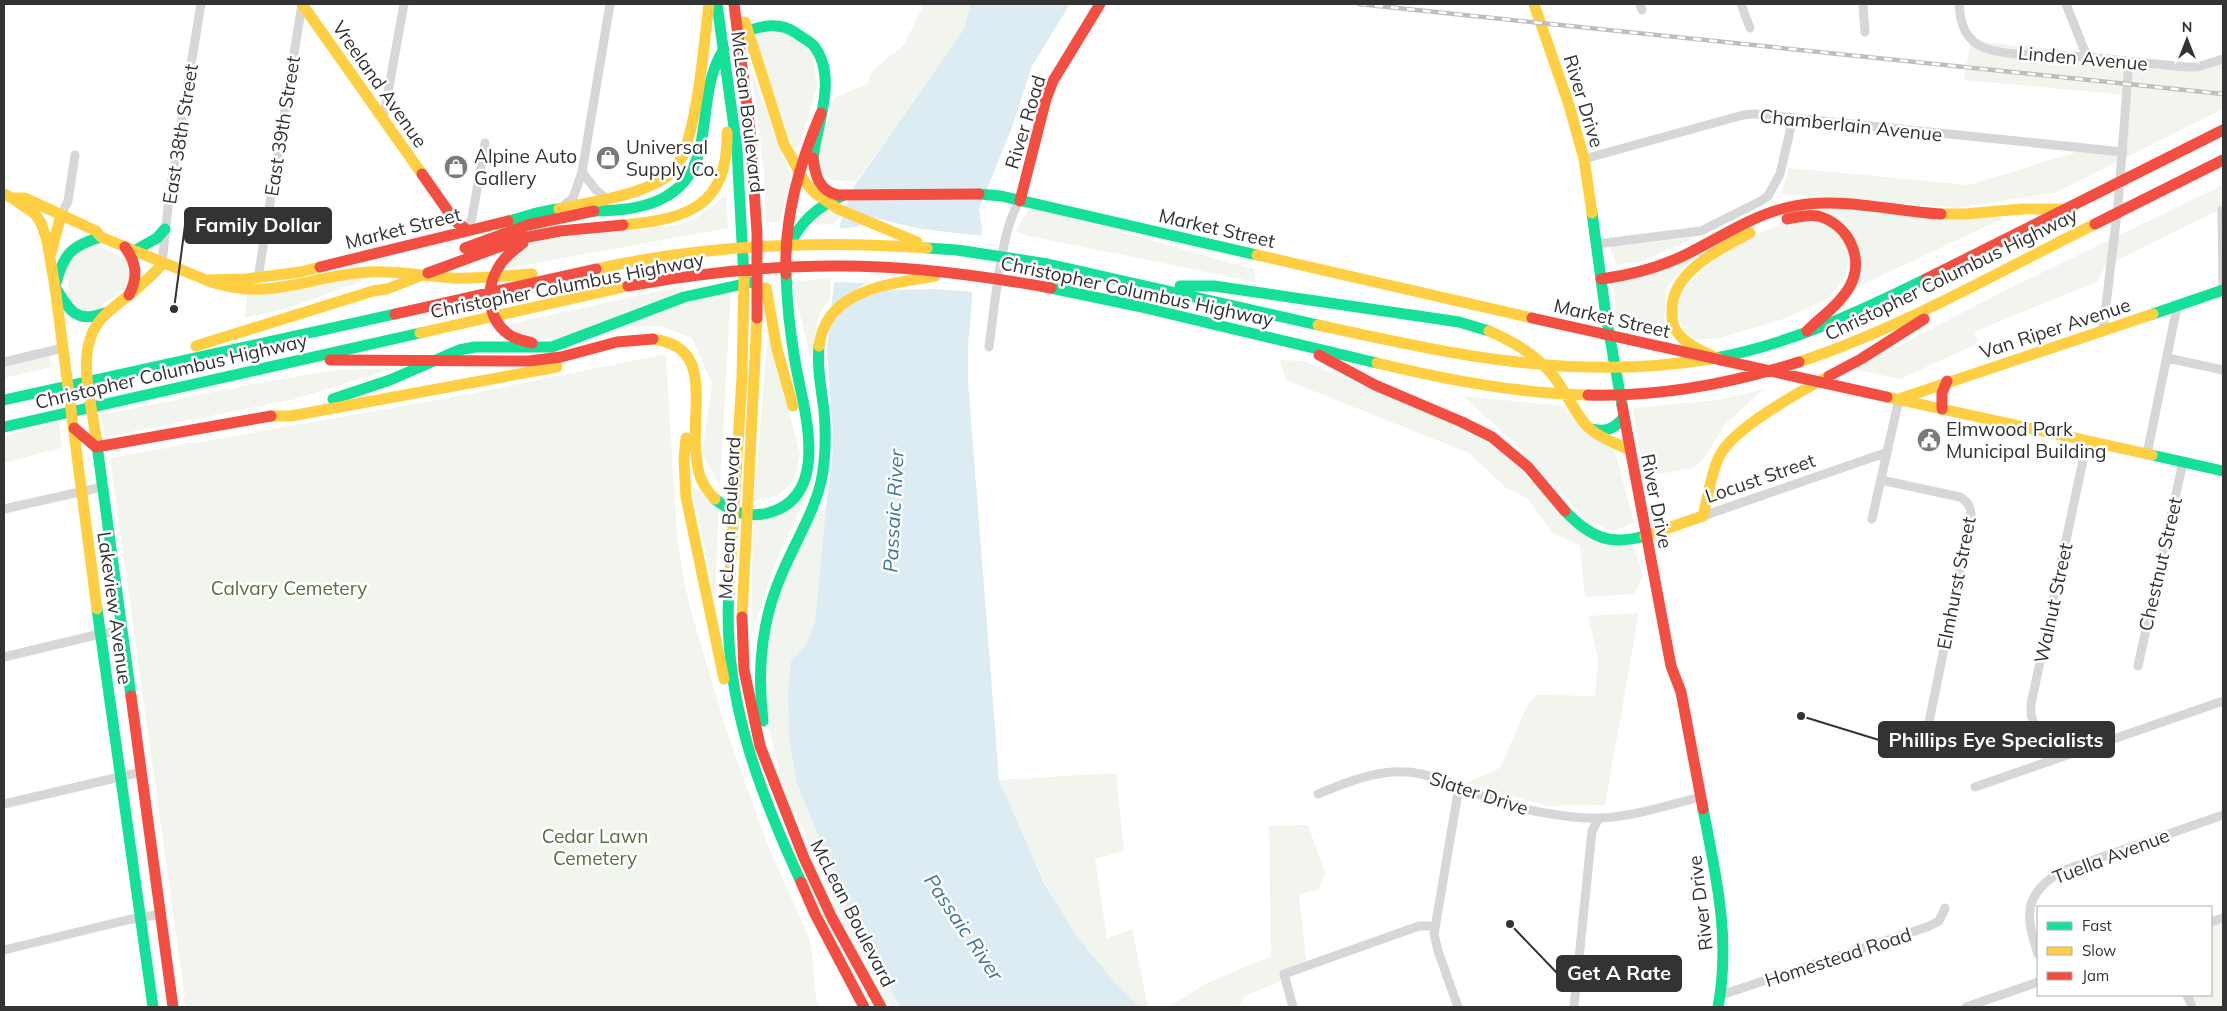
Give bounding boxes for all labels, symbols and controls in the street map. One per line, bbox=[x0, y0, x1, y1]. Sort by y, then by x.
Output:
north arrow bbox=[2162, 15, 2212, 65]
street label: Vreeland Avenue bbox=[327, 16, 433, 152]
text: N bbox=[2182, 18, 2192, 36]
street label: McLean Boulevard bbox=[726, 30, 770, 194]
street label: Linden Avenue bbox=[2017, 40, 2149, 76]
street label: River Drive bbox=[1559, 52, 1609, 150]
street label: East 39th Street bbox=[259, 54, 305, 198]
street label: East 38th Street bbox=[157, 62, 203, 206]
street label: River Road bbox=[999, 72, 1051, 172]
street label: Chamberlain Avenue bbox=[1758, 103, 1944, 147]
place label: Universal Supply Co. bbox=[626, 135, 718, 181]
place label: Alpine Auto Gallery bbox=[474, 144, 577, 190]
shop icon: Universal Supply Co. bbox=[595, 145, 621, 171]
shop icon: Alpine Auto Gallery bbox=[443, 154, 469, 180]
street label: Market Street bbox=[343, 202, 464, 254]
street label: Christopher Columbus Highway bbox=[1821, 202, 2081, 346]
street label: Market Street bbox=[1157, 203, 1278, 253]
callout: Family Dollar bbox=[185, 208, 331, 243]
text: Family Dollar bbox=[195, 212, 321, 237]
street label: Christopher Columbus Highway bbox=[428, 247, 706, 323]
street label: Christopher Columbus Highway bbox=[998, 250, 1276, 332]
street label: Van Riper Avenue bbox=[1977, 292, 2133, 364]
street label: Market Street bbox=[1552, 293, 1673, 343]
street label: Christopher Columbus Highway bbox=[33, 328, 309, 414]
place label: Elmwood Park Municipal Building bbox=[1946, 417, 2107, 463]
public building icon: Elmwood Park Municipal Building bbox=[1916, 427, 1942, 453]
street label: McLean Boulevard bbox=[713, 436, 745, 600]
water label: Passaic River bbox=[877, 448, 909, 573]
street label: Locust Street bbox=[1702, 448, 1819, 508]
street label: River Drive bbox=[1636, 452, 1678, 550]
street label: Chestnut Street bbox=[2133, 494, 2187, 633]
street label: Elmhurst Street bbox=[1931, 514, 1981, 651]
street label: Lakeview Avenue bbox=[92, 530, 138, 686]
street label: Walnut Street bbox=[2029, 540, 2078, 665]
park label: Calvary Cemetery bbox=[211, 576, 367, 600]
callout: Phillips Eye Specialists bbox=[1879, 722, 2114, 757]
text: Phillips Eye Specialists bbox=[1889, 727, 2103, 752]
street label: Slater Drive bbox=[1427, 766, 1531, 820]
street label: Tuella Avenue bbox=[2049, 823, 2173, 889]
park label: Cedar Lawn Cemetery bbox=[542, 824, 648, 870]
street label: McLean Boulevard bbox=[805, 835, 901, 991]
street label: River Drive bbox=[1682, 854, 1718, 952]
water label: Passaic River bbox=[919, 869, 1009, 986]
legend bbox=[2037, 906, 2212, 996]
text: Fast bbox=[2082, 916, 2112, 935]
street label: Homestead Road bbox=[1762, 922, 1914, 992]
text: Slow bbox=[2082, 941, 2116, 960]
callout: Get A Rate bbox=[1557, 956, 1681, 991]
text: Get A Rate bbox=[1567, 960, 1671, 985]
text: Jam bbox=[2082, 966, 2109, 985]

